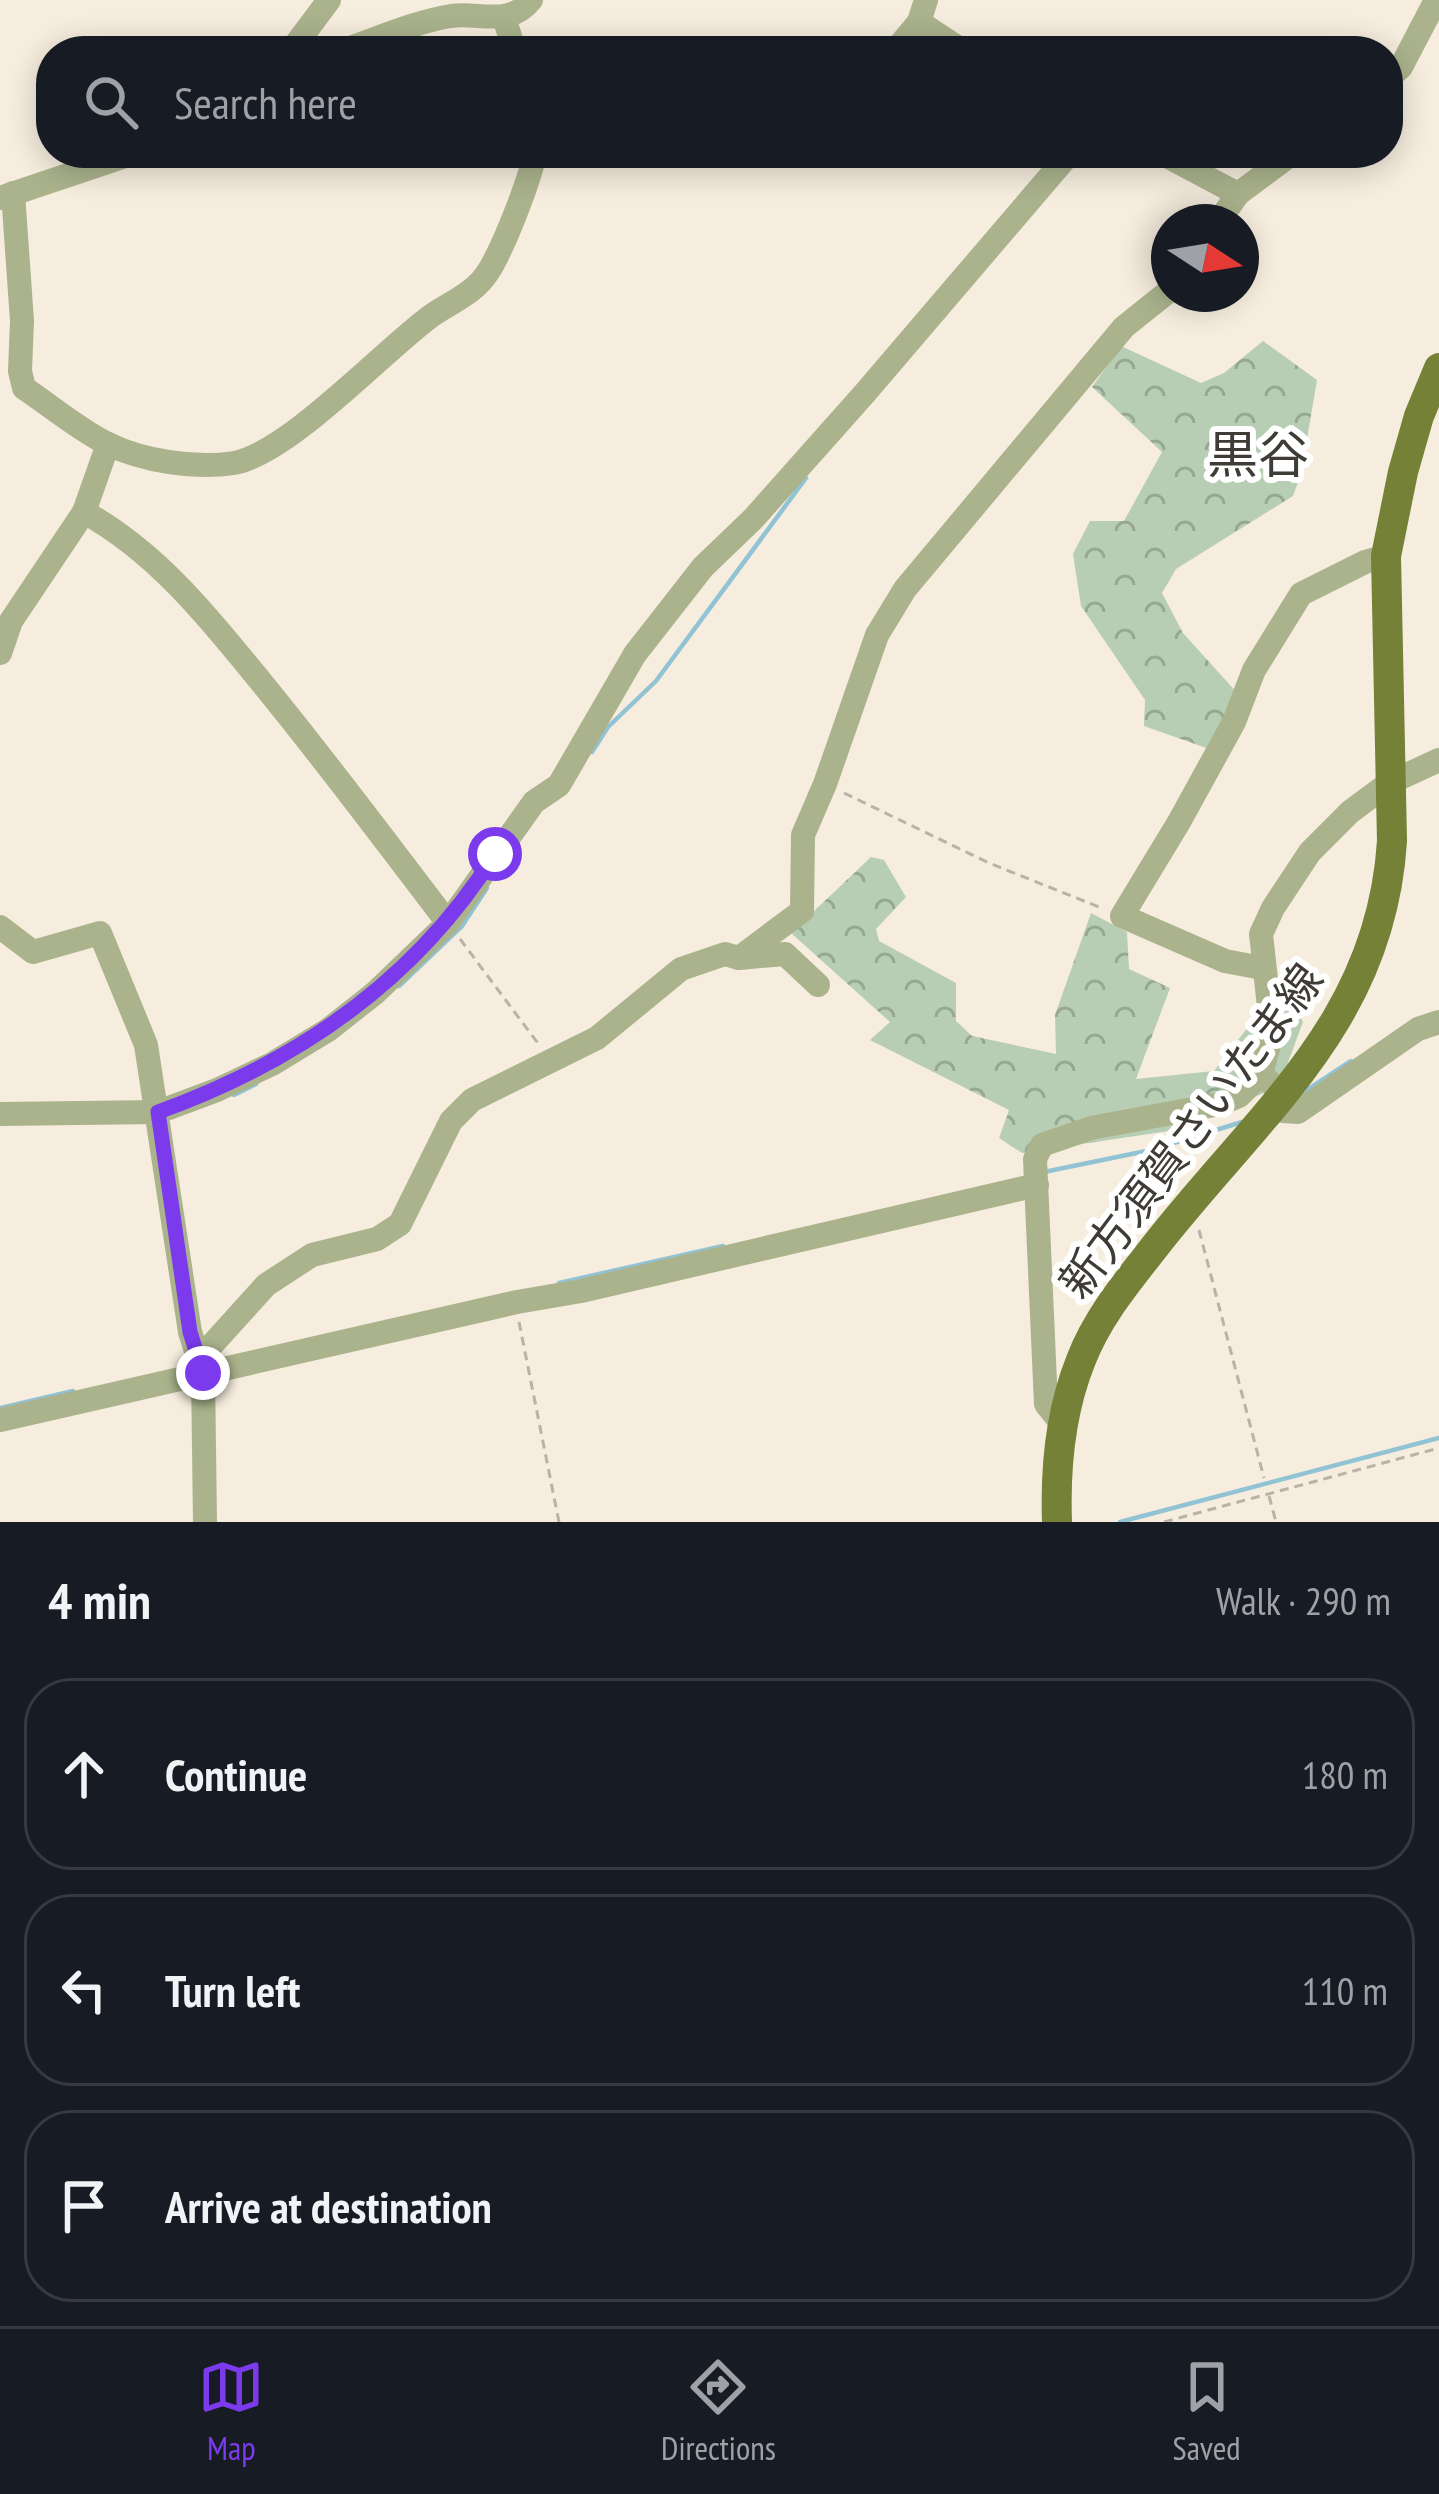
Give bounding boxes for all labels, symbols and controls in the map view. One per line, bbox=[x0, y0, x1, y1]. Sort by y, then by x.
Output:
search box bbox=[36, 36, 1403, 168]
icon: search bbox=[78, 69, 144, 135]
text: Search here bbox=[174, 73, 357, 131]
north arrow bbox=[1151, 204, 1259, 312]
district label: 黒谷 bbox=[1207, 421, 1309, 487]
route start bbox=[468, 827, 522, 881]
street label: 新方須賀さいたま線 bbox=[1045, 951, 1335, 1309]
route end bbox=[176, 1346, 230, 1400]
text: 4 min bbox=[48, 1567, 151, 1633]
text: Walk · 290 m bbox=[1216, 1575, 1391, 1626]
icon: ahead bbox=[51, 1741, 117, 1807]
text: Continue bbox=[165, 1745, 307, 1803]
text: 180 m bbox=[1302, 1749, 1388, 1800]
icon: left bbox=[51, 1957, 117, 2023]
text: Turn left bbox=[165, 1961, 300, 2019]
text: 110 m bbox=[1302, 1965, 1388, 2016]
icon: arrive bbox=[51, 2173, 117, 2239]
text: Arrive at destination bbox=[165, 2177, 492, 2235]
tab: Map bbox=[198, 2354, 264, 2469]
tab: Directions bbox=[661, 2354, 776, 2469]
tab: Saved bbox=[1173, 2354, 1241, 2469]

